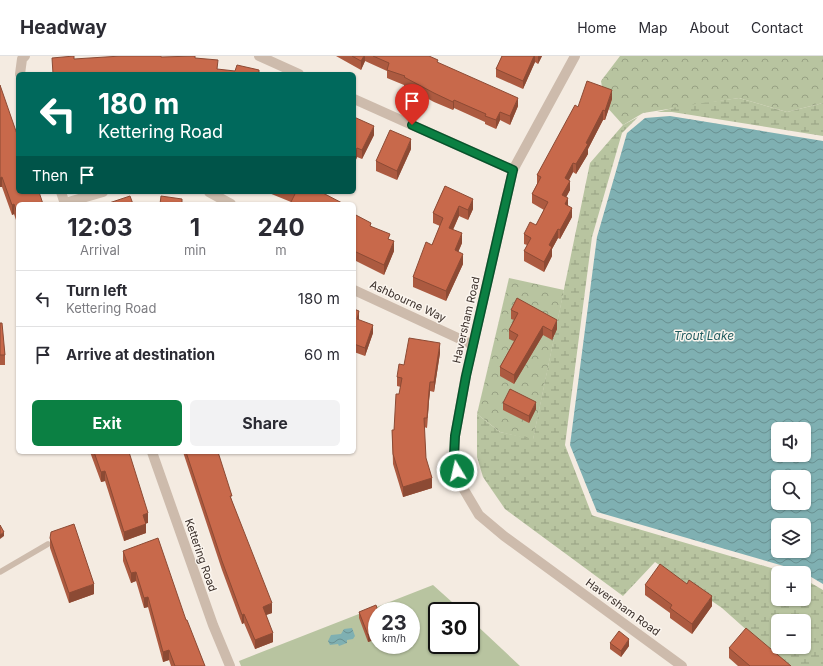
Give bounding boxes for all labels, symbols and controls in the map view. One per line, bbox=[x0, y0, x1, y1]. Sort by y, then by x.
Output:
text: Headway bbox=[20, 16, 107, 39]
text: Home bbox=[577, 19, 616, 36]
text: Map bbox=[638, 19, 668, 36]
text: About bbox=[690, 19, 729, 36]
text: Contact bbox=[751, 19, 803, 36]
pin bbox=[395, 84, 429, 125]
text: 180 m bbox=[98, 87, 179, 121]
icon: left bbox=[32, 88, 84, 140]
icon: arrive bbox=[401, 90, 423, 112]
text: Kettering Road bbox=[98, 121, 223, 142]
icon: arrive bbox=[76, 164, 98, 186]
text: Then bbox=[32, 166, 68, 185]
text: 12:03 bbox=[67, 213, 133, 242]
text: 1 bbox=[190, 213, 200, 242]
text: 240 bbox=[257, 213, 305, 242]
text: Arrival bbox=[80, 242, 120, 258]
text: min bbox=[184, 242, 206, 258]
text: m bbox=[275, 242, 287, 258]
street label: Haversham Road bbox=[449, 275, 483, 365]
street label: Ashbourne Way bbox=[368, 277, 448, 325]
text: Turn left bbox=[66, 281, 127, 300]
icon: left bbox=[32, 288, 54, 310]
text: 180 m bbox=[298, 289, 340, 308]
text: Kettering Road bbox=[66, 300, 156, 316]
water label: Trout Lake bbox=[674, 328, 734, 343]
icon: arrive bbox=[32, 344, 54, 366]
text: Arrive at destination bbox=[66, 345, 215, 364]
text: 60 m bbox=[304, 345, 340, 364]
button: Exit bbox=[32, 400, 182, 446]
button: Share bbox=[190, 400, 340, 446]
map controls bbox=[771, 422, 811, 654]
button: sound bbox=[771, 422, 811, 462]
position arrow bbox=[436, 450, 478, 492]
button: search bbox=[771, 470, 811, 510]
street label: Kettering Road bbox=[182, 517, 220, 593]
button: layers bbox=[771, 518, 811, 558]
button: + bbox=[771, 566, 811, 606]
street label: Haversham Road bbox=[583, 575, 663, 639]
speed limit sign: 30 bbox=[428, 602, 480, 654]
text: 23 bbox=[381, 611, 407, 635]
button: − bbox=[771, 614, 811, 654]
text: km/h bbox=[382, 632, 406, 644]

